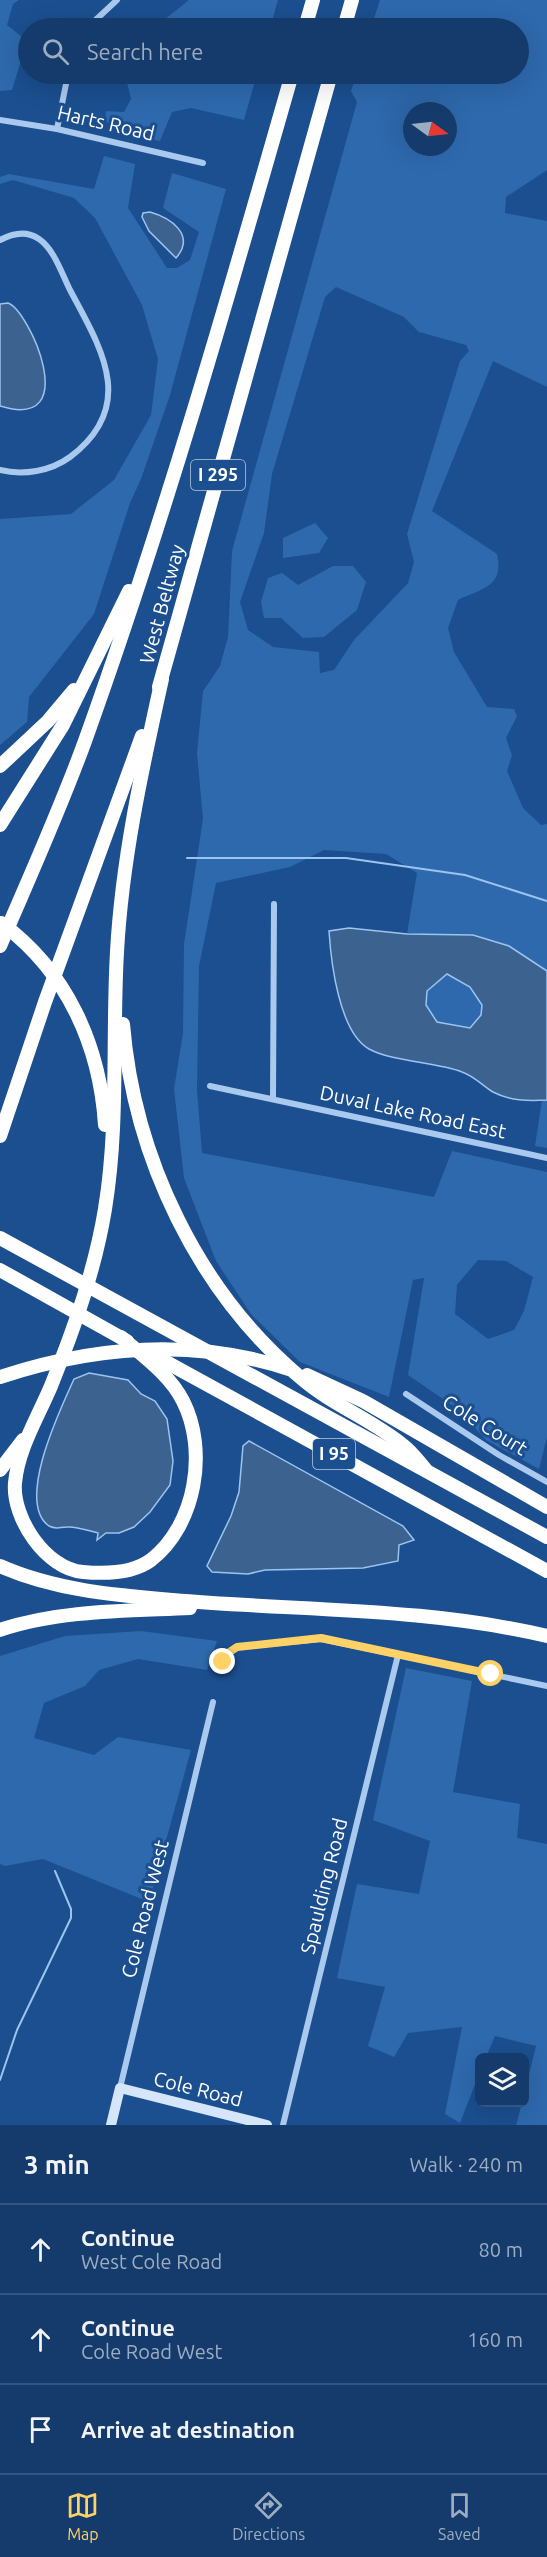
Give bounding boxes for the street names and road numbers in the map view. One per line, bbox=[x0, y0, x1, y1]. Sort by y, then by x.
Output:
street label: Harts Road bbox=[55, 100, 157, 145]
road number: I 295 bbox=[191, 460, 245, 490]
street label: West Beltway bbox=[135, 541, 189, 666]
street label: Duval Lake Road East bbox=[318, 1081, 509, 1143]
street label: Cole Court bbox=[439, 1389, 532, 1460]
road number: I 95 bbox=[313, 1439, 355, 1469]
street label: Spaulding Road bbox=[296, 1816, 352, 1956]
street label: Cole Road West bbox=[116, 1837, 173, 1980]
street label: Cole Road bbox=[151, 2066, 245, 2111]

